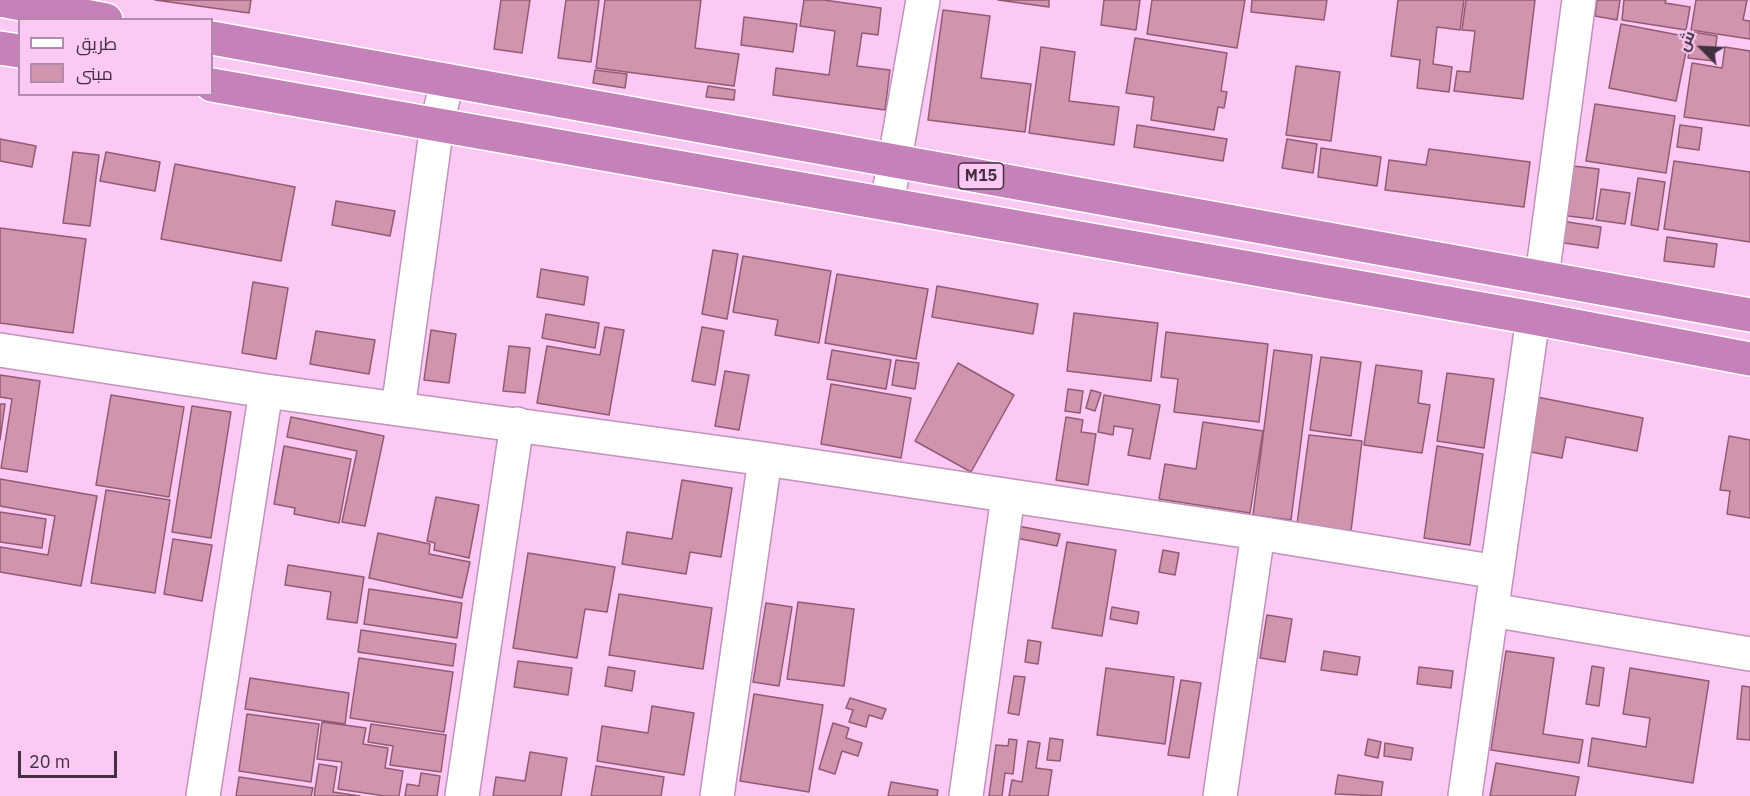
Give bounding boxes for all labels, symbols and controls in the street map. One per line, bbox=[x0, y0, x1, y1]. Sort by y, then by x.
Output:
legend bbox=[18, 18, 213, 96]
north arrow bbox=[1672, 18, 1732, 78]
text: ش bbox=[1672, 27, 1699, 54]
text: طريق bbox=[76, 32, 117, 55]
text: مبنى bbox=[76, 62, 113, 85]
road number: M15 bbox=[958, 163, 1004, 189]
scale bar bbox=[21, 739, 120, 777]
text: 20 m bbox=[29, 750, 71, 773]

